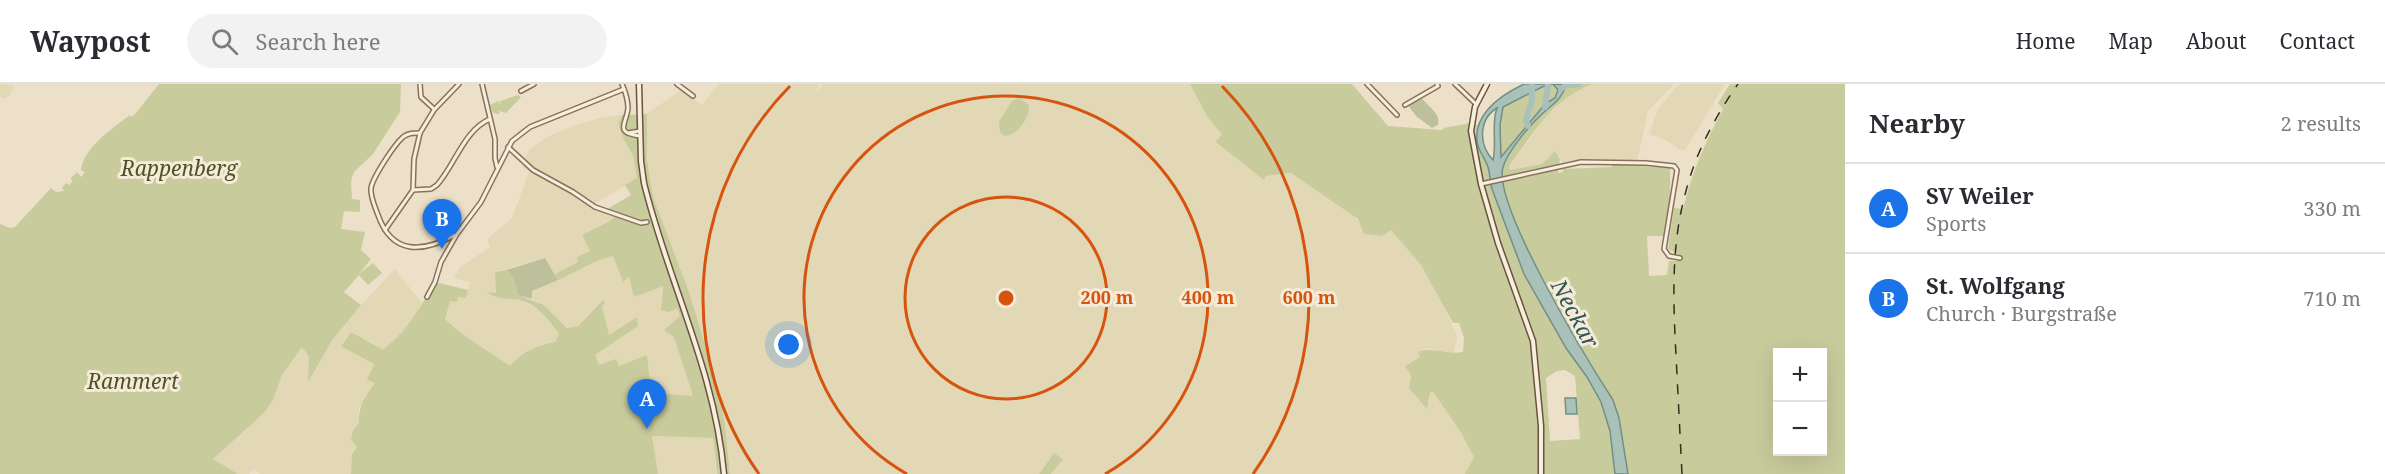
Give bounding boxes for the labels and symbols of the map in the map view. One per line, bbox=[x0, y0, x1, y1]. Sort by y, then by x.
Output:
park label: Rappenberg bbox=[120, 154, 239, 182]
pin: B bbox=[422, 200, 462, 249]
water label: Neckar bbox=[1544, 273, 1607, 353]
text: 200 m bbox=[1081, 285, 1134, 309]
text: 400 m bbox=[1182, 285, 1235, 309]
text: 600 m bbox=[1283, 285, 1336, 309]
centre of rings bbox=[996, 288, 1016, 308]
your location bbox=[774, 330, 803, 359]
park label: Rammert bbox=[86, 367, 179, 395]
pin: A bbox=[628, 380, 666, 429]

